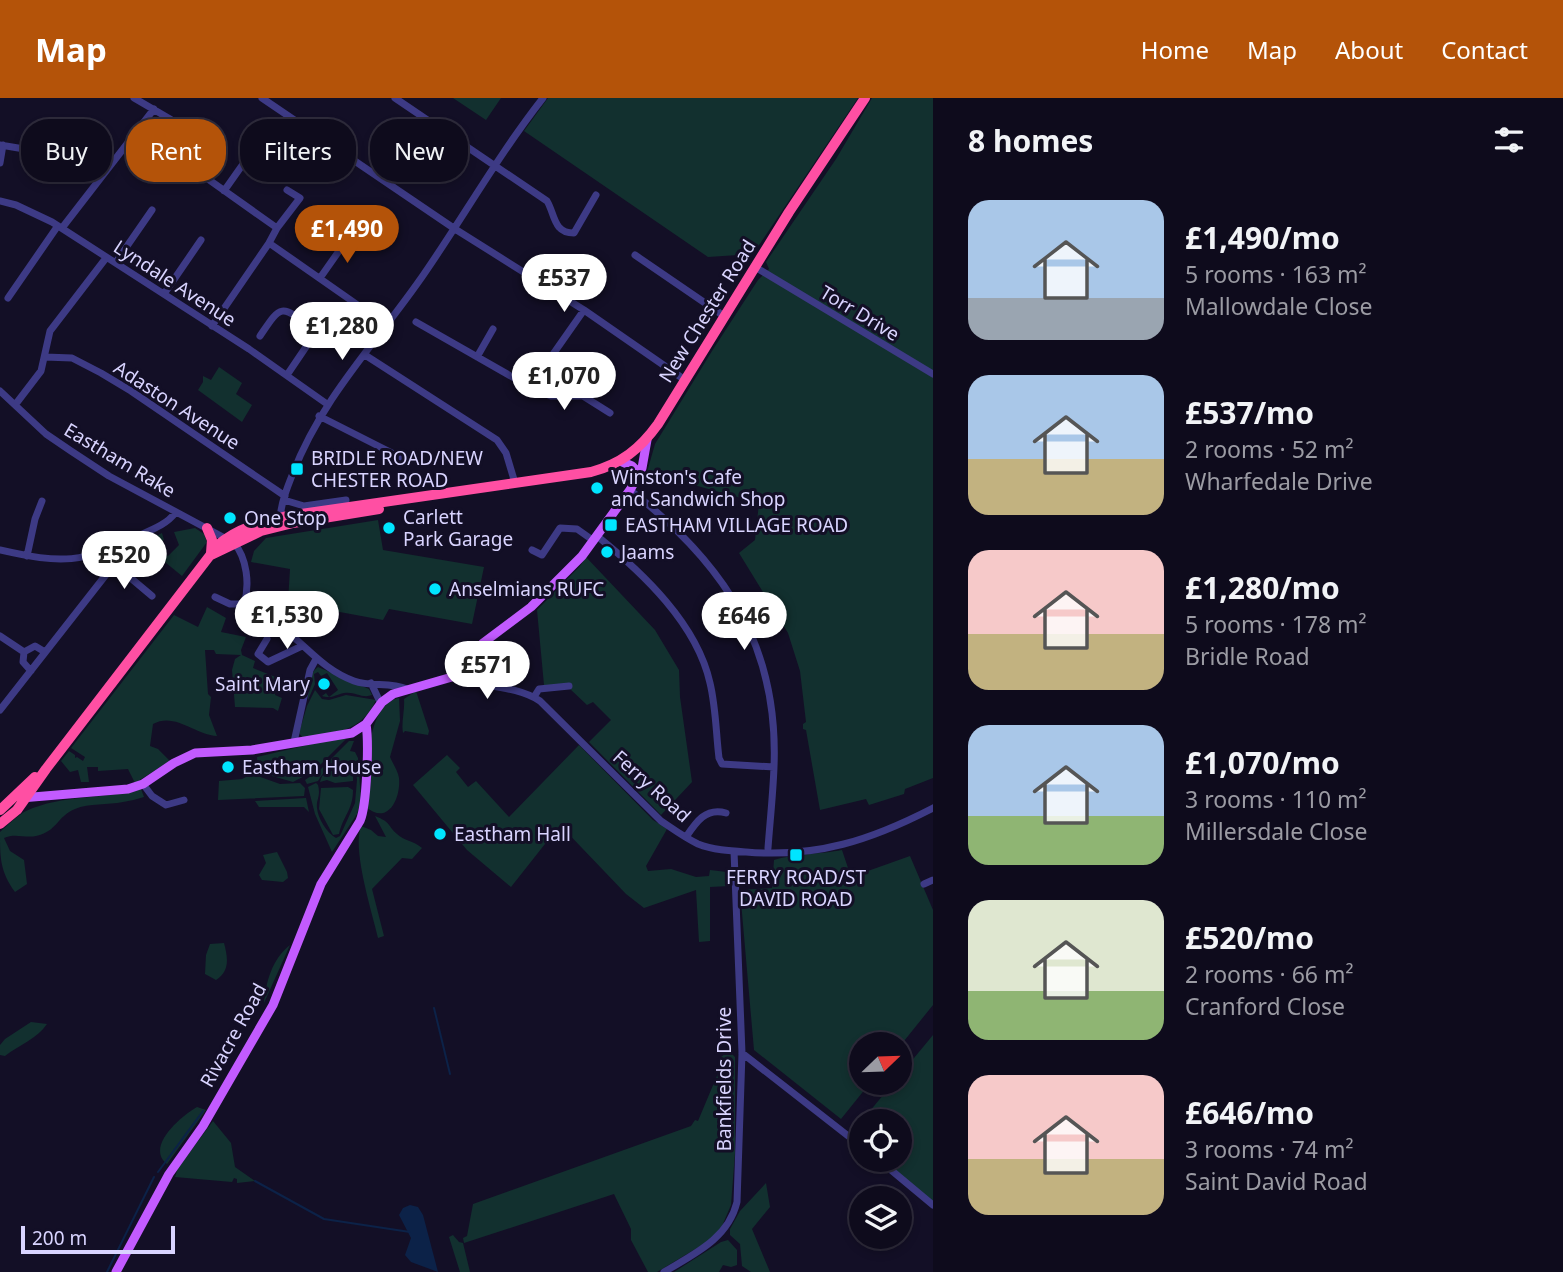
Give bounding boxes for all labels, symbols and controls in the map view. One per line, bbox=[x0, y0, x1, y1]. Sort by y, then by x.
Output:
text: Map bbox=[35, 27, 107, 72]
text: Home bbox=[1141, 33, 1209, 66]
text: Map bbox=[1247, 33, 1297, 66]
text: About bbox=[1335, 33, 1403, 66]
text: Contact bbox=[1441, 33, 1528, 66]
chip: Buy bbox=[21, 119, 112, 182]
chip: Rent bbox=[126, 119, 226, 182]
chip: Filters bbox=[240, 119, 356, 182]
chip: New bbox=[370, 119, 468, 182]
text: 8 homes bbox=[968, 120, 1093, 161]
icon: filters bbox=[1490, 121, 1528, 159]
pin: £1,490 bbox=[290, 206, 404, 265]
text: £1,490 bbox=[311, 212, 383, 244]
text: £1,490/mo bbox=[1185, 217, 1340, 258]
icon: home bbox=[1024, 228, 1108, 312]
street label: Lyndale Avenue bbox=[109, 234, 241, 332]
street label: New Chester Road bbox=[652, 234, 762, 388]
pin: £537 bbox=[523, 254, 605, 314]
text: 5 rooms · 163 m² bbox=[1185, 258, 1367, 290]
text: £537 bbox=[538, 261, 590, 293]
street label: Torr Drive bbox=[815, 279, 905, 347]
text: Mallowdale Close bbox=[1185, 290, 1372, 322]
pin: £1,280 bbox=[285, 302, 399, 362]
text: £1,280 bbox=[306, 309, 378, 341]
pin: £1,070 bbox=[507, 352, 621, 412]
street label: Adaston Avenue bbox=[109, 355, 245, 455]
text: £1,070 bbox=[528, 359, 600, 391]
text: £537/mo bbox=[1185, 392, 1314, 433]
icon: home bbox=[1024, 403, 1108, 487]
street label: Eastham Rake bbox=[59, 417, 181, 503]
text: 2 rooms · 52 m² bbox=[1185, 433, 1354, 465]
place label: BRIDLE ROAD/NEW CHESTER ROAD bbox=[311, 445, 483, 493]
marker: BRIDLE ROAD/NEW CHESTER ROAD bbox=[289, 461, 305, 477]
place label: Winston's Cafe and Sandwich Shop bbox=[611, 464, 786, 512]
text: Wharfedale Drive bbox=[1185, 465, 1373, 497]
marker: Winston's Cafe and Sandwich Shop bbox=[589, 480, 605, 496]
place label: Carlett Park Garage bbox=[403, 504, 513, 552]
place label: One Stop bbox=[244, 505, 327, 531]
marker: One Stop bbox=[222, 510, 238, 526]
place label: EASTHAM VILLAGE ROAD bbox=[625, 512, 848, 538]
marker: EASTHAM VILLAGE ROAD bbox=[603, 517, 619, 533]
marker: Carlett Park Garage bbox=[381, 520, 397, 536]
pin: £520 bbox=[83, 532, 165, 591]
text: £520 bbox=[98, 538, 150, 570]
place label: Jaams bbox=[619, 539, 674, 565]
marker: Jaams bbox=[599, 544, 615, 560]
text: £1,280/mo bbox=[1185, 567, 1340, 608]
place label: Anselmians RUFC bbox=[449, 576, 604, 602]
icon: home bbox=[1024, 578, 1108, 662]
marker: Anselmians RUFC bbox=[427, 581, 443, 597]
pin: £1,530 bbox=[230, 592, 344, 651]
pin: £646 bbox=[703, 592, 785, 652]
text: £1,530 bbox=[251, 598, 323, 630]
text: £646 bbox=[718, 599, 770, 631]
text: 5 rooms · 178 m² bbox=[1185, 608, 1367, 640]
text: Bridle Road bbox=[1185, 640, 1310, 672]
pin: £571 bbox=[446, 642, 528, 701]
text: £571 bbox=[461, 648, 513, 680]
place label: Saint Mary bbox=[215, 671, 310, 697]
marker: Saint Mary bbox=[316, 676, 332, 692]
text: £1,070/mo bbox=[1185, 742, 1340, 783]
street label: Ferry Road bbox=[607, 744, 697, 828]
icon: home bbox=[1024, 753, 1108, 837]
place label: Eastham House bbox=[242, 754, 381, 780]
marker: Eastham House bbox=[220, 759, 236, 775]
text: 3 rooms · 110 m² bbox=[1185, 783, 1367, 815]
text: Millersdale Close bbox=[1185, 815, 1367, 847]
place label: Eastham Hall bbox=[454, 821, 571, 847]
marker: Eastham Hall bbox=[432, 826, 448, 842]
marker: FERRY ROAD/ST DAVID ROAD bbox=[788, 847, 804, 863]
place label: FERRY ROAD/ST DAVID ROAD bbox=[726, 864, 866, 912]
text: £520/mo bbox=[1185, 917, 1314, 958]
icon: home bbox=[1024, 928, 1108, 1012]
text: 2 rooms · 66 m² bbox=[1185, 958, 1354, 990]
street label: Rivacre Road bbox=[194, 978, 272, 1092]
text: Cranford Close bbox=[1185, 990, 1345, 1022]
street label: Bankfields Drive bbox=[711, 1007, 737, 1151]
north arrow bbox=[849, 1032, 912, 1096]
map controls bbox=[849, 1032, 912, 1249]
text: £646/mo bbox=[1185, 1092, 1314, 1133]
icon: home bbox=[1024, 1103, 1108, 1187]
button: locate bbox=[849, 1109, 912, 1172]
text: 3 rooms · 74 m² bbox=[1185, 1133, 1354, 1165]
text: Saint David Road bbox=[1185, 1165, 1368, 1197]
button: layers bbox=[849, 1186, 912, 1249]
scale bar bbox=[21, 1223, 175, 1255]
text: 200 m bbox=[32, 1225, 87, 1251]

